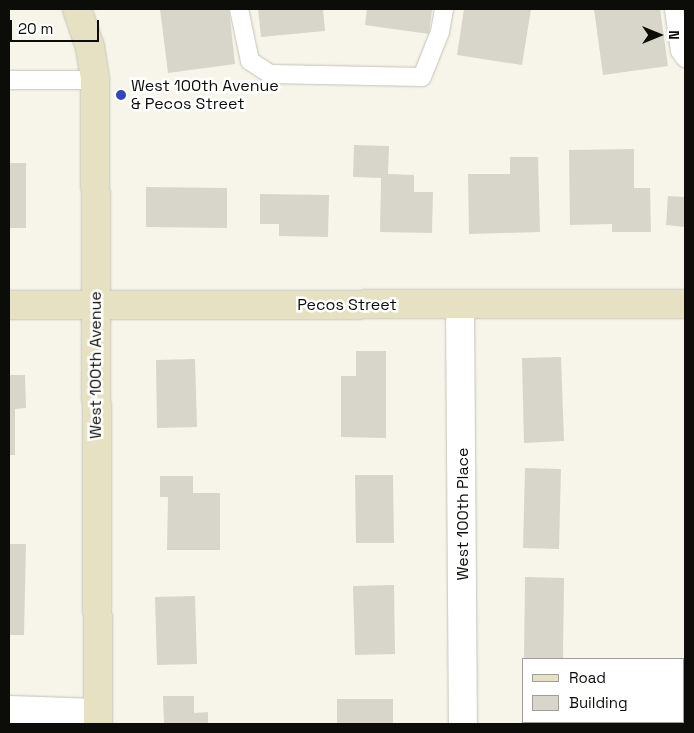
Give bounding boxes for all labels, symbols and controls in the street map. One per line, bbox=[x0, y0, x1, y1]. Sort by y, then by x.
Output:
scale bar bbox=[12, 10, 101, 42]
north arrow bbox=[634, 10, 684, 60]
text: 20 m bbox=[18, 19, 53, 38]
text: N bbox=[665, 30, 683, 40]
place label: West 100th Avenue & Pecos Street bbox=[131, 76, 279, 114]
marker: West 100th Avenue & Pecos Street bbox=[115, 89, 127, 101]
street label: West 100th Avenue bbox=[86, 291, 106, 439]
street label: Pecos Street bbox=[297, 295, 397, 315]
street label: West 100th Place bbox=[453, 447, 473, 581]
legend bbox=[522, 658, 684, 723]
text: Road bbox=[569, 668, 606, 687]
text: Building bbox=[569, 693, 628, 712]

